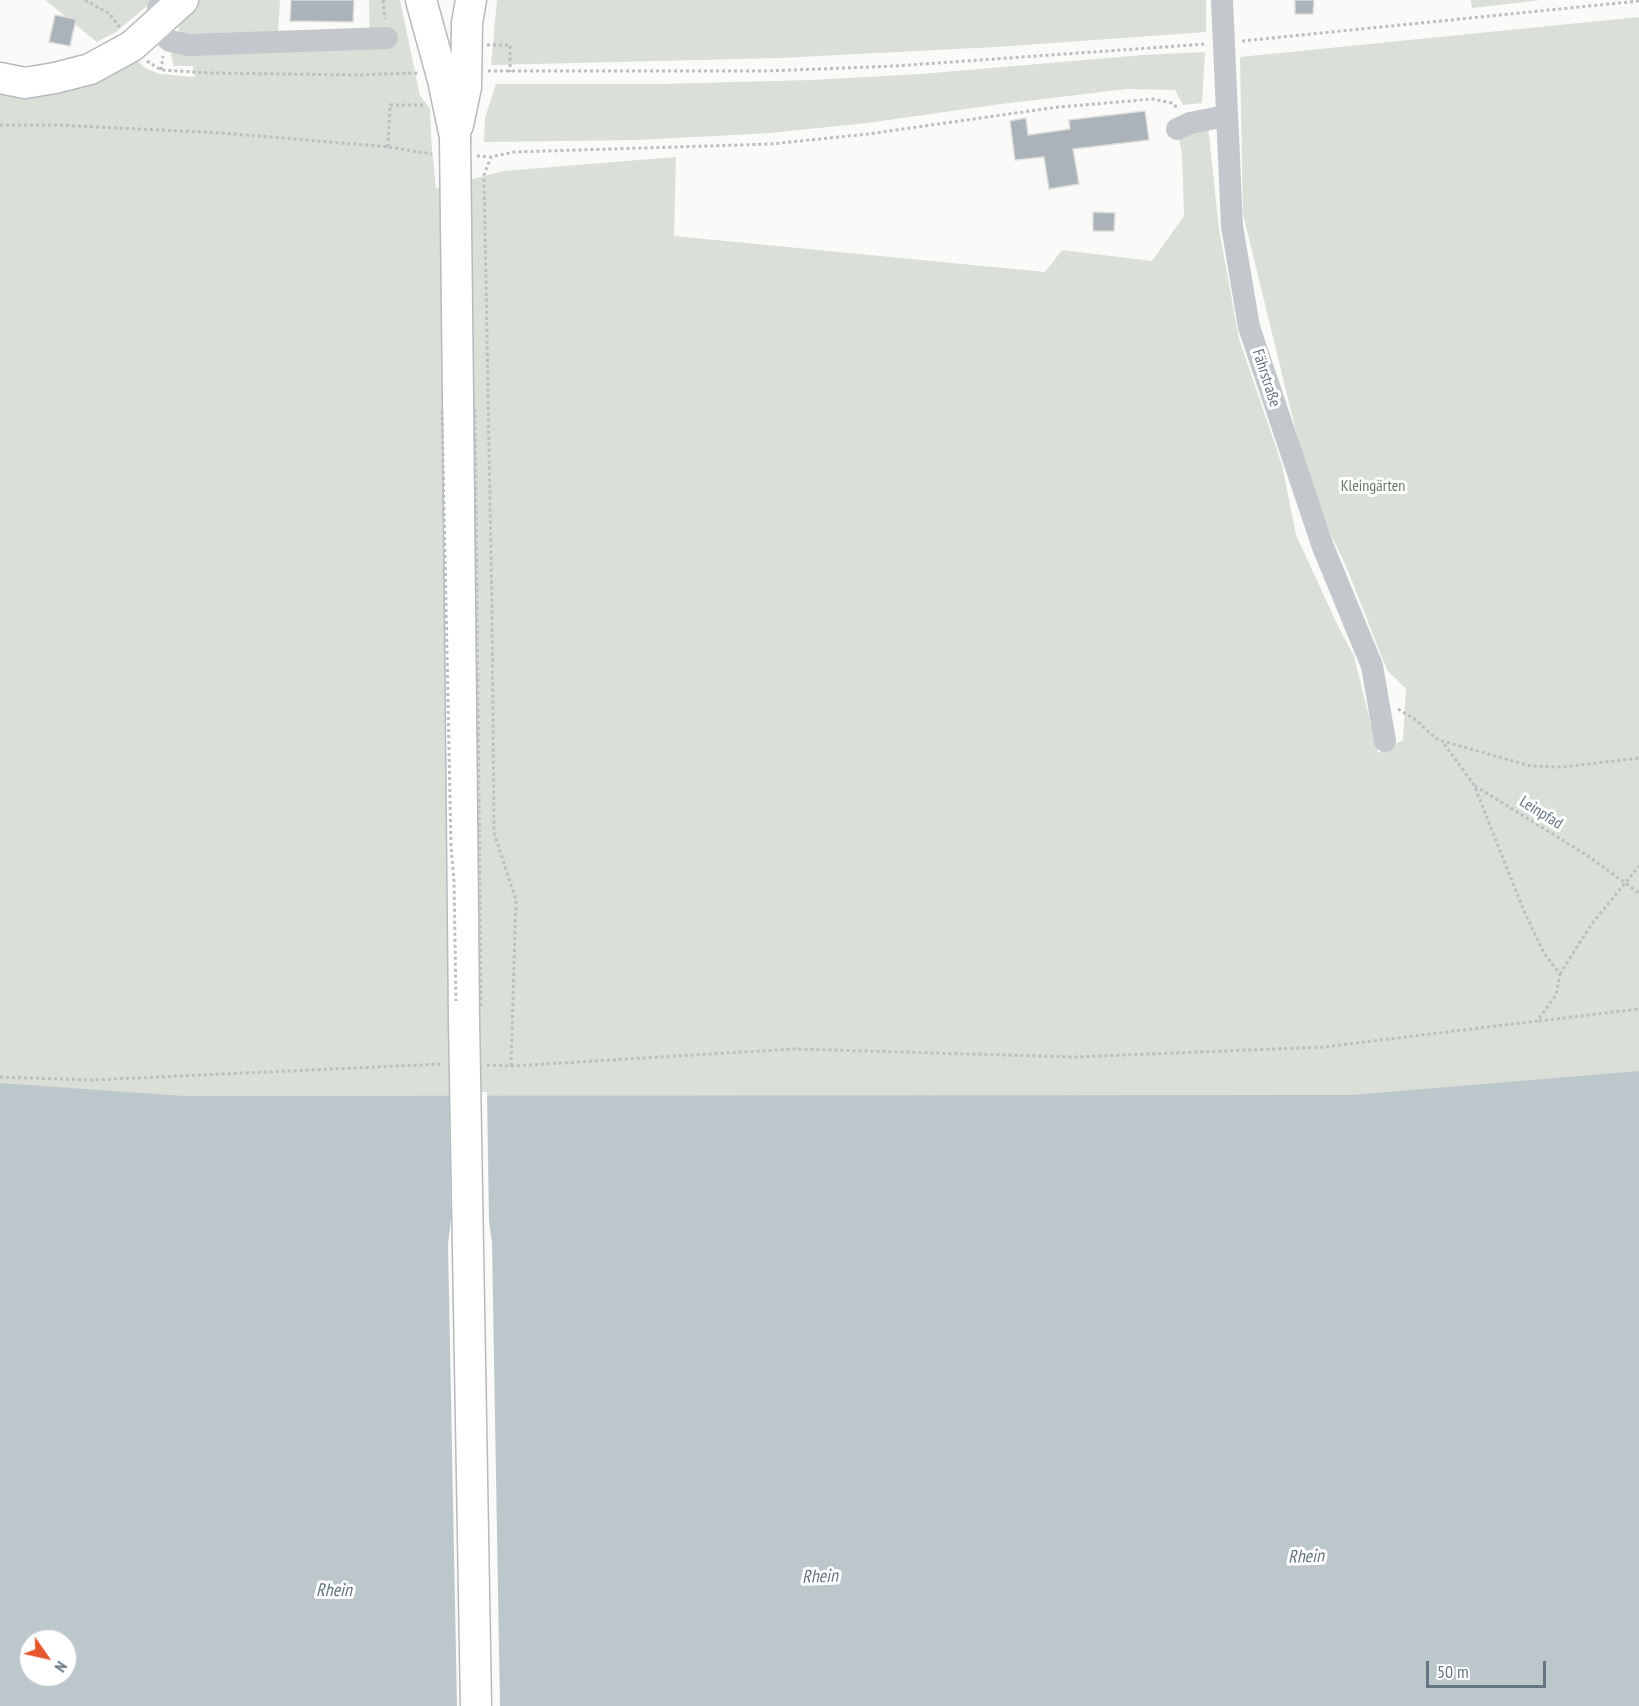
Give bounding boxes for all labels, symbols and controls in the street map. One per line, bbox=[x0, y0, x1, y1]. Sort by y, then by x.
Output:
street label: Fährstraße bbox=[1248, 347, 1284, 409]
park label: Kleingärten bbox=[1341, 476, 1405, 496]
street label: Leinpfad bbox=[1516, 792, 1566, 834]
water label: Rhein bbox=[1288, 1546, 1324, 1568]
water label: Rhein bbox=[802, 1566, 838, 1588]
water label: Rhein bbox=[316, 1580, 352, 1602]
north arrow bbox=[18, 1628, 78, 1688]
scale bar bbox=[1429, 1649, 1549, 1687]
text: N bbox=[51, 1658, 72, 1676]
text: 50 m bbox=[1437, 1660, 1469, 1683]

